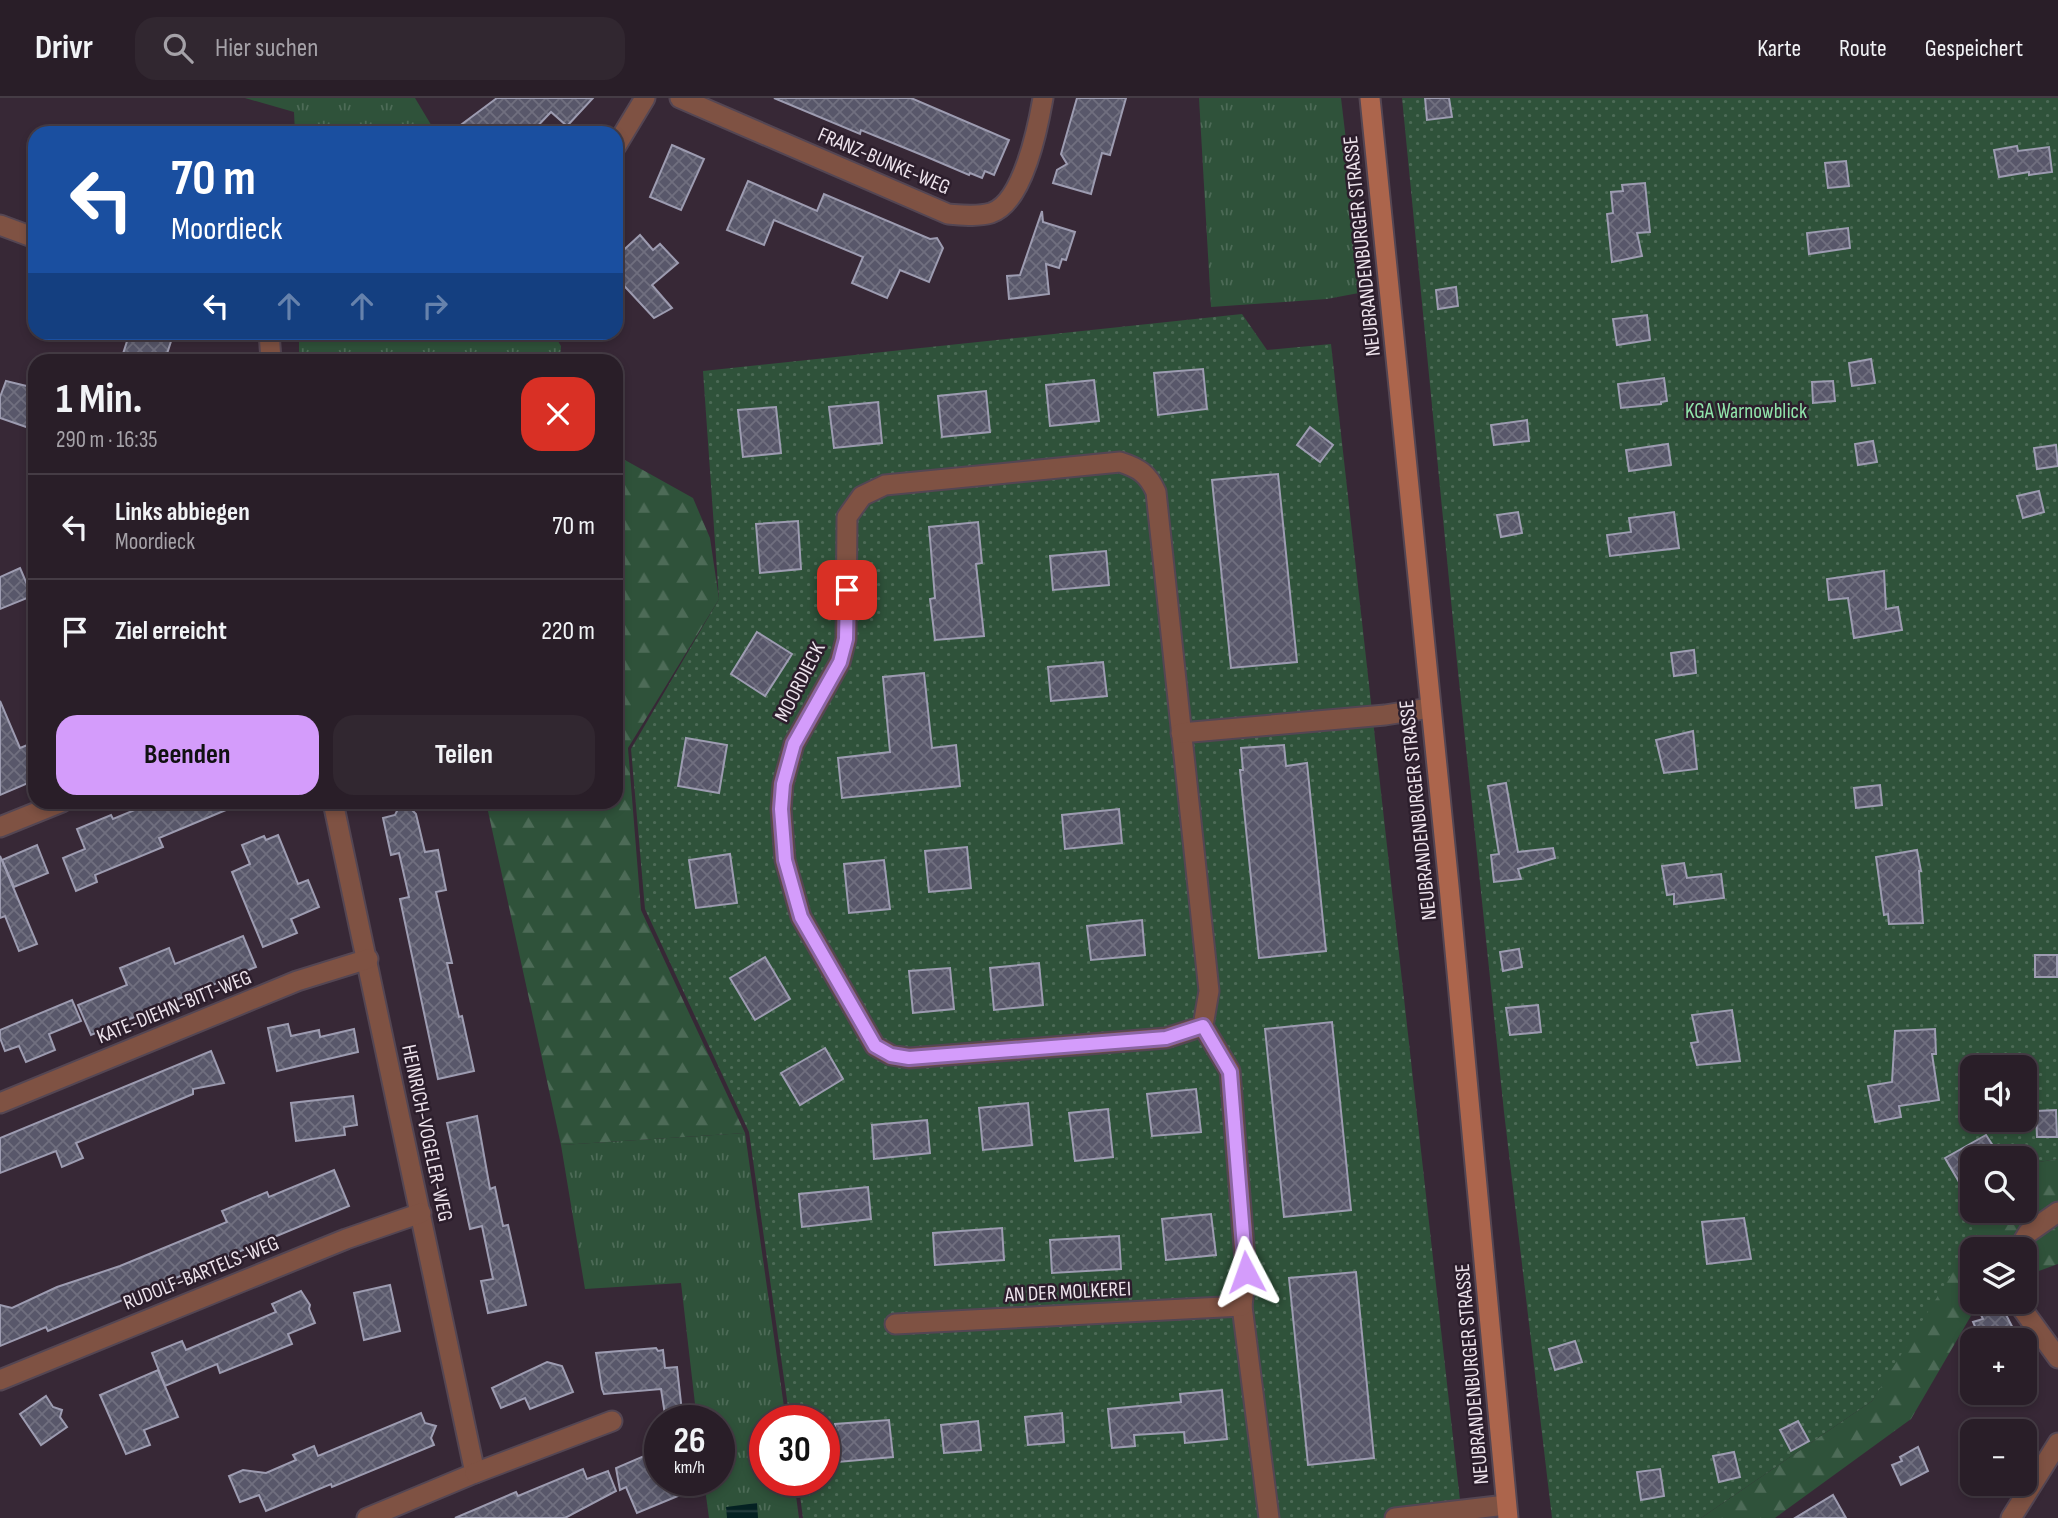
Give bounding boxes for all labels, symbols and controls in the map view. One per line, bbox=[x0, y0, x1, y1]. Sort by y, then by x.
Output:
search box bbox=[135, 17, 625, 80]
text: Drivr bbox=[35, 28, 93, 68]
icon: search bbox=[159, 29, 197, 67]
text: Hier suchen bbox=[215, 33, 318, 64]
text: Karte bbox=[1757, 34, 1801, 63]
text: Route bbox=[1839, 34, 1887, 63]
text: Gespeichert bbox=[1925, 34, 2023, 63]
street label: FRANZ-BUNKE-WEG bbox=[814, 122, 954, 200]
street label: NEUBRANDENBURGER STRASSE bbox=[1338, 134, 1386, 358]
text: 70 m bbox=[171, 150, 256, 209]
icon: left bbox=[56, 154, 147, 245]
text: Moordieck bbox=[171, 210, 282, 249]
icon: left bbox=[197, 287, 235, 325]
icon: ahead bbox=[270, 287, 308, 325]
icon: ahead bbox=[343, 287, 381, 325]
icon: right bbox=[416, 287, 454, 325]
text: 1 Min. bbox=[56, 374, 142, 425]
button: close bbox=[521, 377, 595, 451]
park label: KGA Warnowblick bbox=[1685, 399, 1807, 424]
text: 290 m · 16:35 bbox=[56, 426, 158, 454]
text: Links abbiegen bbox=[115, 497, 250, 528]
icon: left bbox=[56, 508, 94, 546]
text: 70 m bbox=[552, 511, 595, 542]
text: Moordieck bbox=[115, 528, 195, 556]
pin bbox=[817, 560, 877, 620]
icon: arrive bbox=[828, 571, 866, 609]
icon: arrive bbox=[56, 613, 94, 651]
text: Ziel erreicht bbox=[115, 616, 227, 647]
text: 220 m bbox=[541, 616, 595, 647]
street label: MOORDIECK bbox=[769, 638, 831, 726]
street label: NEUBRANDENBURGER STRASSE bbox=[1394, 698, 1442, 922]
button: Beenden bbox=[56, 715, 319, 795]
button: Teilen bbox=[333, 715, 595, 795]
street label: KATE-DIEHN-BITT-WEG bbox=[93, 965, 255, 1049]
street label: HEINRICH-VOGELER-WEG bbox=[396, 1042, 458, 1224]
map controls bbox=[1960, 1055, 2037, 1496]
button: sound bbox=[1960, 1055, 2037, 1132]
button: search bbox=[1960, 1146, 2037, 1223]
street label: RUDOLF-BARTELS-WEG bbox=[120, 1230, 282, 1316]
position arrow bbox=[1209, 1235, 1283, 1309]
button: layers bbox=[1960, 1237, 2037, 1314]
street label: NEUBRANDENBURGER STRASSE bbox=[1450, 1262, 1494, 1486]
street label: AN DER MOLKEREI bbox=[1003, 1276, 1132, 1308]
button: + bbox=[1960, 1328, 2037, 1405]
speed limit sign: 30 bbox=[749, 1405, 840, 1496]
button: − bbox=[1960, 1419, 2037, 1496]
text: 26 bbox=[674, 1420, 705, 1463]
text: km/h bbox=[674, 1457, 705, 1478]

